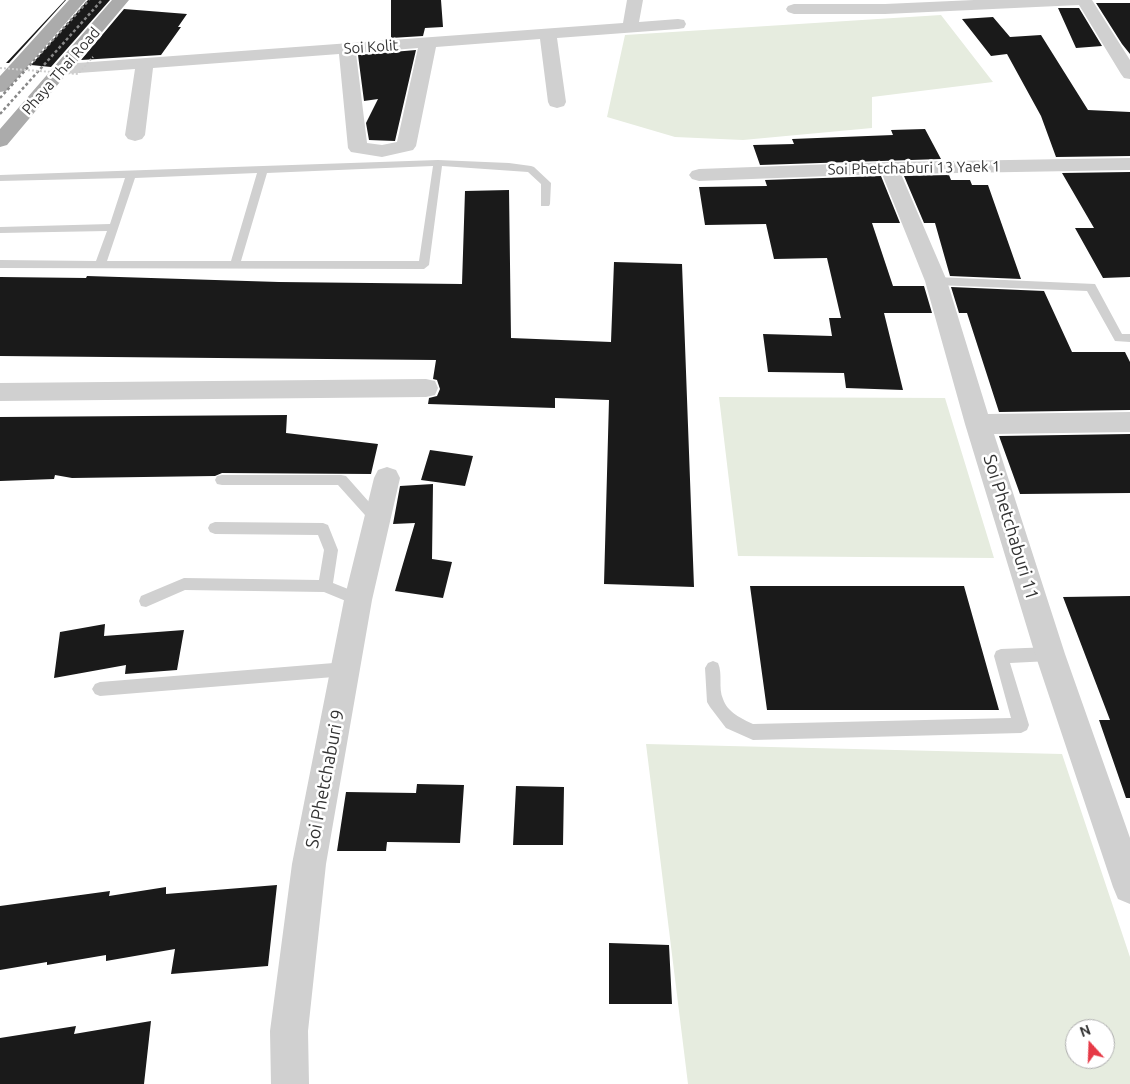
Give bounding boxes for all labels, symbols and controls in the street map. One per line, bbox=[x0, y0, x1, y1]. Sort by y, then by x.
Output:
street label: Phaya Thai Road bbox=[18, 24, 104, 118]
street label: Soi Kolit bbox=[343, 36, 399, 58]
street label: Soi Phetchaburi 13 Yaek 1 bbox=[827, 157, 1001, 179]
street label: Soi Phetchaburi 11 bbox=[979, 452, 1043, 602]
street label: Soi Phetchaburi 9 bbox=[301, 708, 349, 850]
north arrow bbox=[1065, 1019, 1115, 1069]
text: N bbox=[1078, 1022, 1093, 1040]

